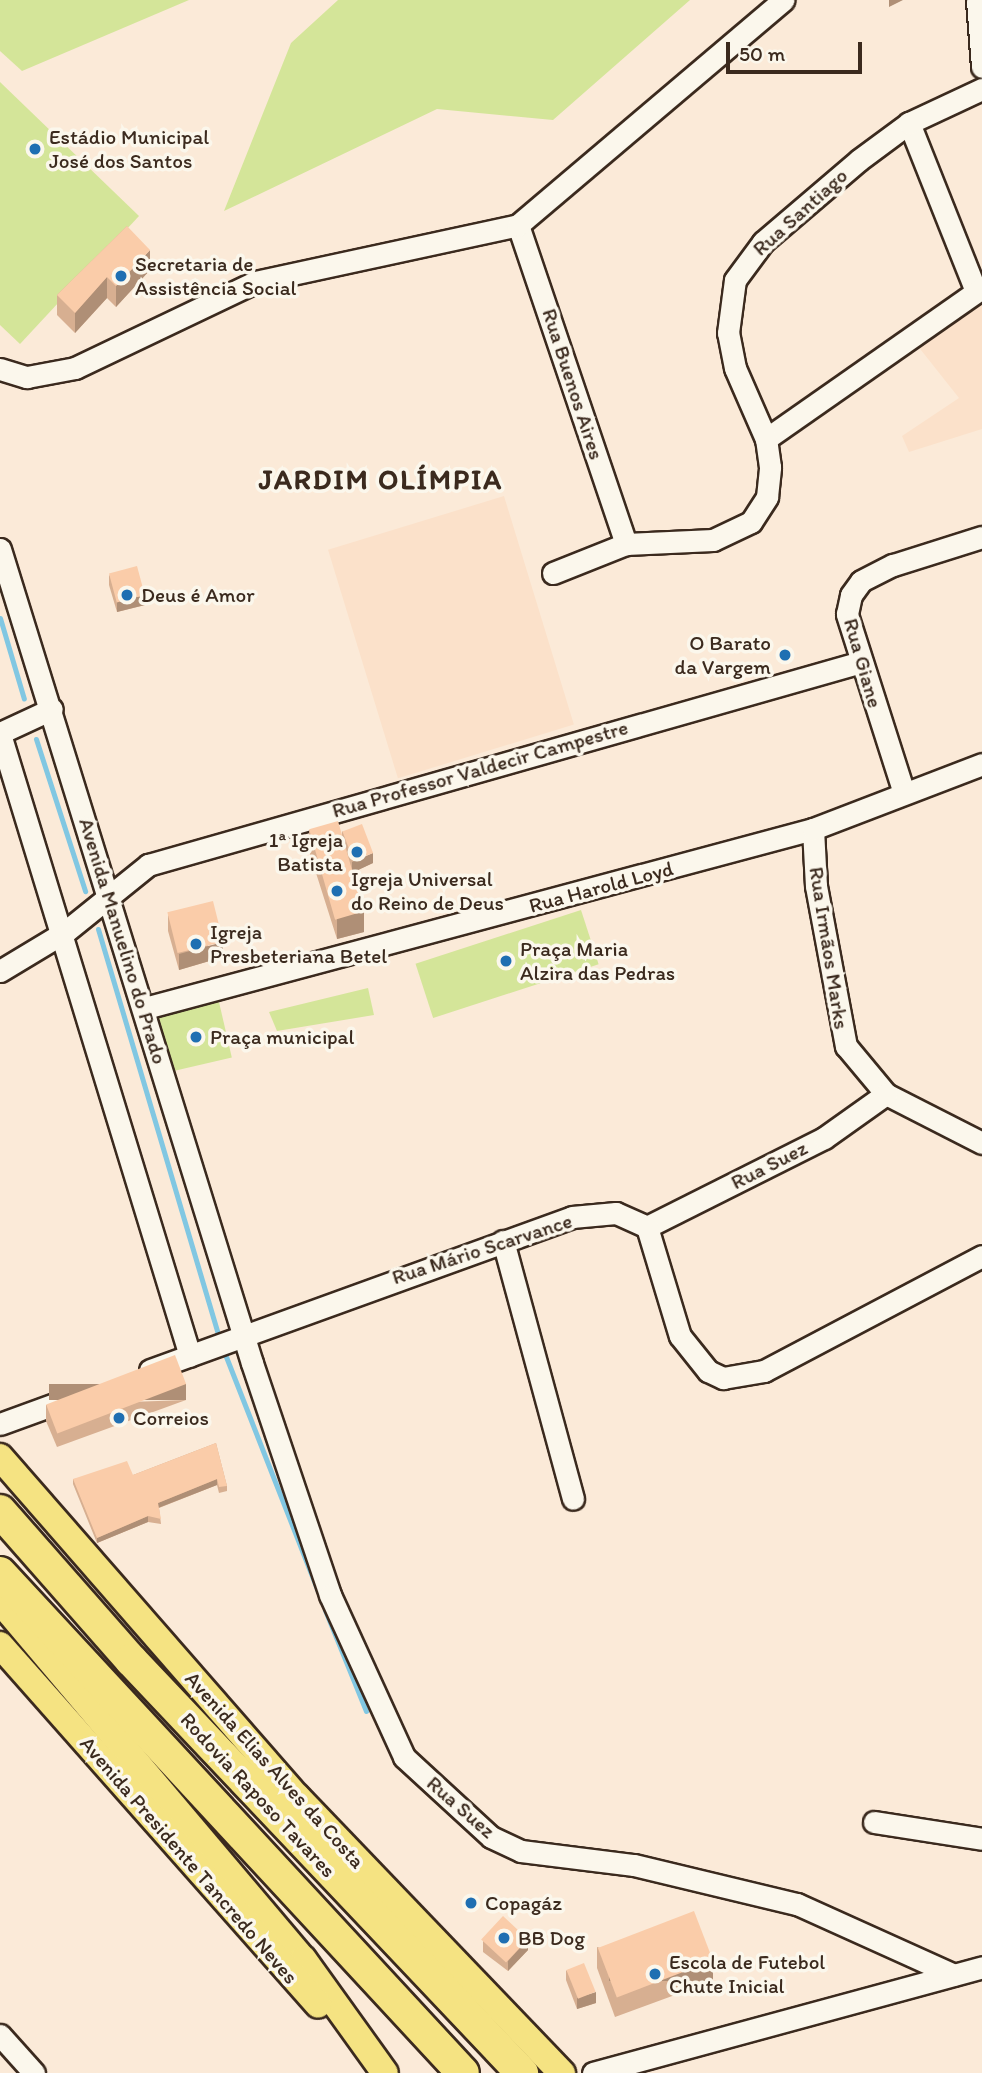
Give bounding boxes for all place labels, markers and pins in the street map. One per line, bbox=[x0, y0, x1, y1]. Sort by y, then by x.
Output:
place label: Estádio Municipal José dos Santos bbox=[49, 124, 209, 174]
marker: Estádio Municipal José dos Santos bbox=[27, 141, 43, 157]
place label: Secretaria de Assistência Social bbox=[135, 251, 297, 301]
marker: Secretaria de Assistência Social bbox=[113, 268, 129, 284]
place label: Deus é Amor bbox=[141, 582, 255, 608]
marker: Deus é Amor bbox=[119, 587, 135, 603]
place label: O Barato da Vargem bbox=[675, 630, 771, 680]
marker: O Barato da Vargem bbox=[777, 647, 793, 663]
place label: 1ª Igreja Batista bbox=[269, 827, 343, 877]
marker: 1ª Igreja Batista bbox=[349, 844, 365, 860]
place label: Igreja Universal do Reino de Deus bbox=[351, 866, 504, 916]
marker: Igreja Universal do Reino de Deus bbox=[329, 883, 345, 899]
place label: Igreja Presbeteriana Betel bbox=[210, 919, 387, 969]
marker: Igreja Presbeteriana Betel bbox=[188, 936, 204, 952]
place label: Praça Maria Alzira das Pedras bbox=[520, 936, 675, 986]
marker: Praça Maria Alzira das Pedras bbox=[498, 953, 514, 969]
place label: Praça municipal bbox=[210, 1024, 355, 1050]
marker: Praça municipal bbox=[188, 1029, 204, 1045]
place label: Correios bbox=[133, 1405, 209, 1431]
marker: Correios bbox=[111, 1410, 127, 1426]
place label: Copagáz bbox=[485, 1890, 562, 1916]
marker: Copagáz bbox=[463, 1895, 479, 1911]
place label: BB Dog bbox=[518, 1925, 585, 1951]
marker: BB Dog bbox=[496, 1930, 512, 1946]
place label: Escola de Futebol Chute Inicial bbox=[669, 1949, 825, 1999]
marker: Escola de Futebol Chute Inicial bbox=[647, 1966, 663, 1982]

